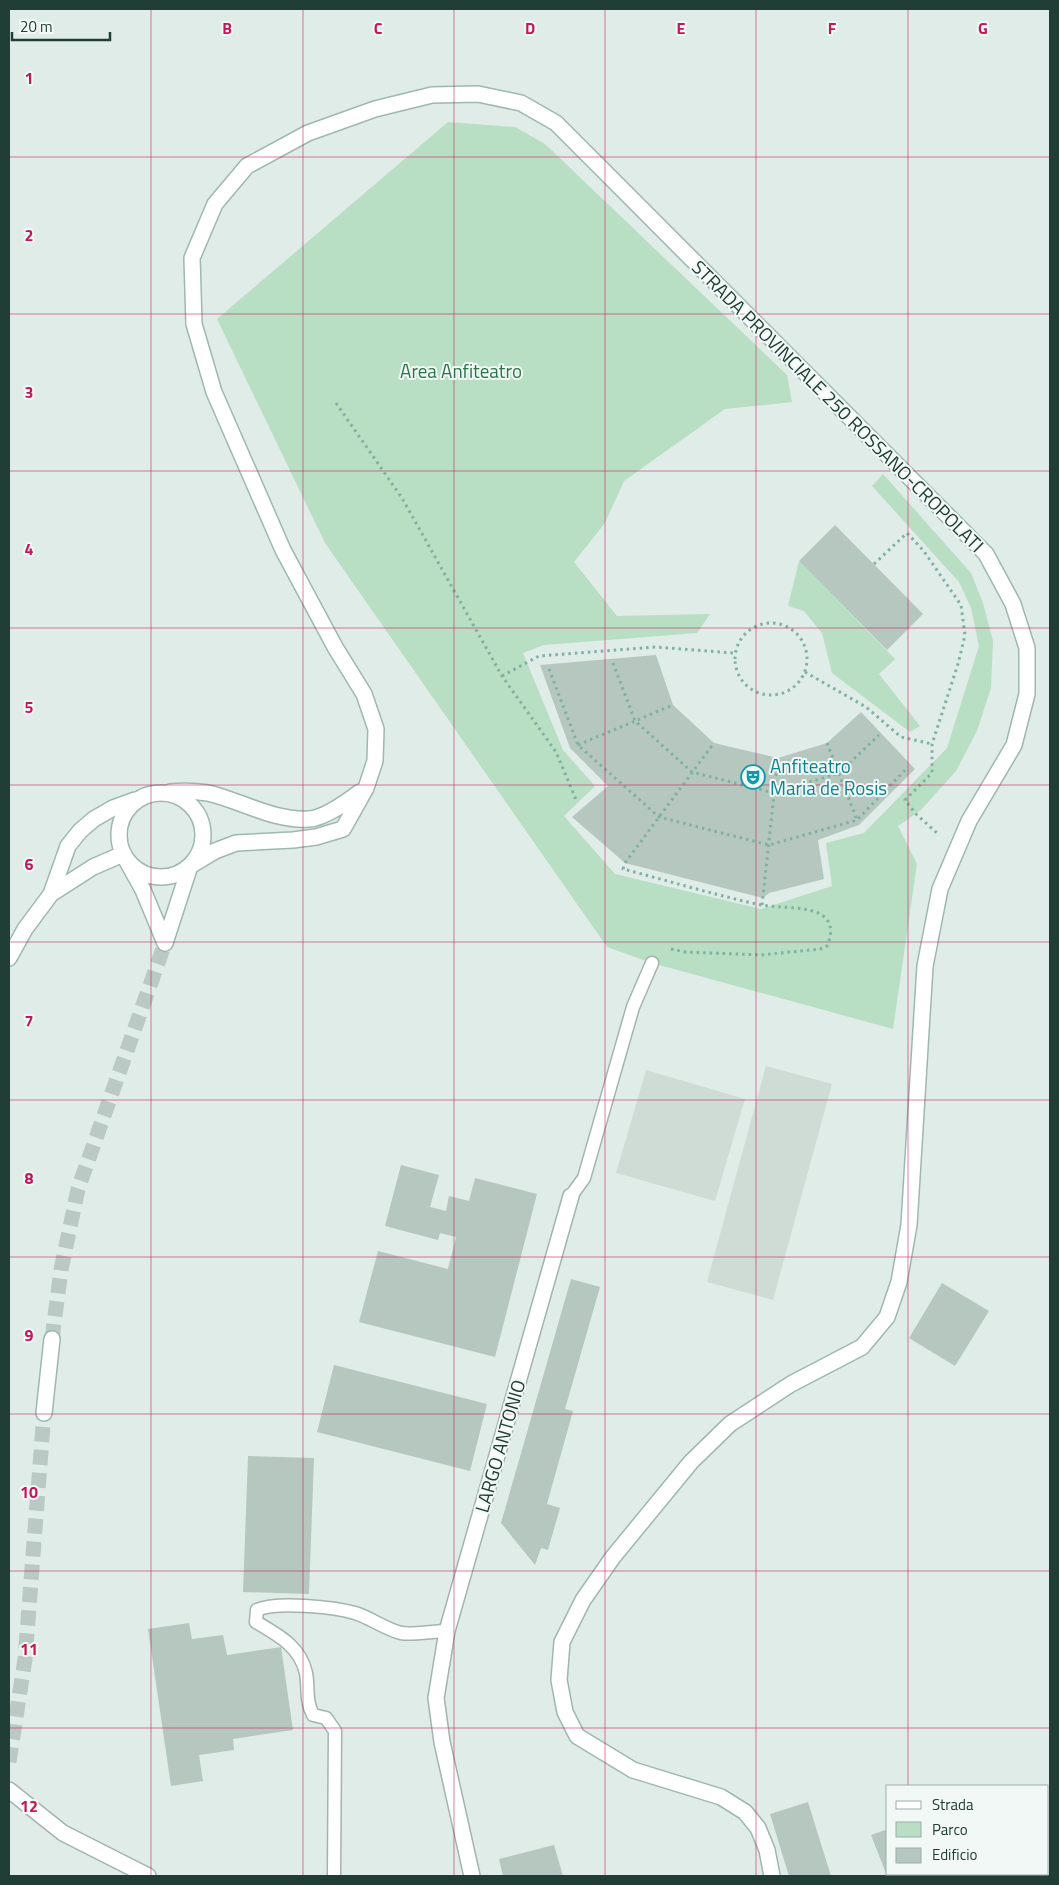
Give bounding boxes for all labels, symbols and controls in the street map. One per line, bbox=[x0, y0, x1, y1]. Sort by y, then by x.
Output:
scale bar bbox=[12, 10, 110, 42]
text: 20 m bbox=[20, 15, 53, 38]
text: B bbox=[222, 16, 232, 40]
text: C bbox=[374, 16, 383, 40]
text: D bbox=[525, 16, 535, 40]
text: E bbox=[677, 16, 686, 40]
text: F bbox=[828, 16, 837, 40]
text: G bbox=[978, 16, 988, 40]
text: 1 bbox=[25, 66, 33, 90]
text: 2 bbox=[25, 223, 33, 247]
street label: STRADA PROVINCIALE 250 ROSSANO-CROPOLATI bbox=[686, 253, 991, 558]
park label: Area Anfiteatro bbox=[400, 356, 522, 385]
text: 3 bbox=[25, 380, 33, 404]
text: 4 bbox=[25, 537, 34, 561]
text: 5 bbox=[25, 695, 34, 719]
place label: Anfiteatro Maria de Rosis bbox=[770, 751, 887, 802]
theatre icon: Anfiteatro Maria de Rosis bbox=[740, 764, 766, 790]
text: 6 bbox=[25, 852, 34, 876]
text: 7 bbox=[25, 1009, 33, 1033]
text: 8 bbox=[25, 1166, 34, 1190]
text: 9 bbox=[25, 1323, 34, 1347]
street label: LARGO ANTONIO bbox=[467, 1376, 532, 1516]
text: 10 bbox=[20, 1480, 38, 1504]
text: 11 bbox=[20, 1637, 38, 1661]
legend bbox=[886, 1785, 1049, 1875]
text: Strada bbox=[932, 1793, 974, 1816]
text: 12 bbox=[20, 1794, 38, 1818]
text: Parco bbox=[932, 1818, 968, 1841]
text: Edificio bbox=[932, 1843, 977, 1866]

